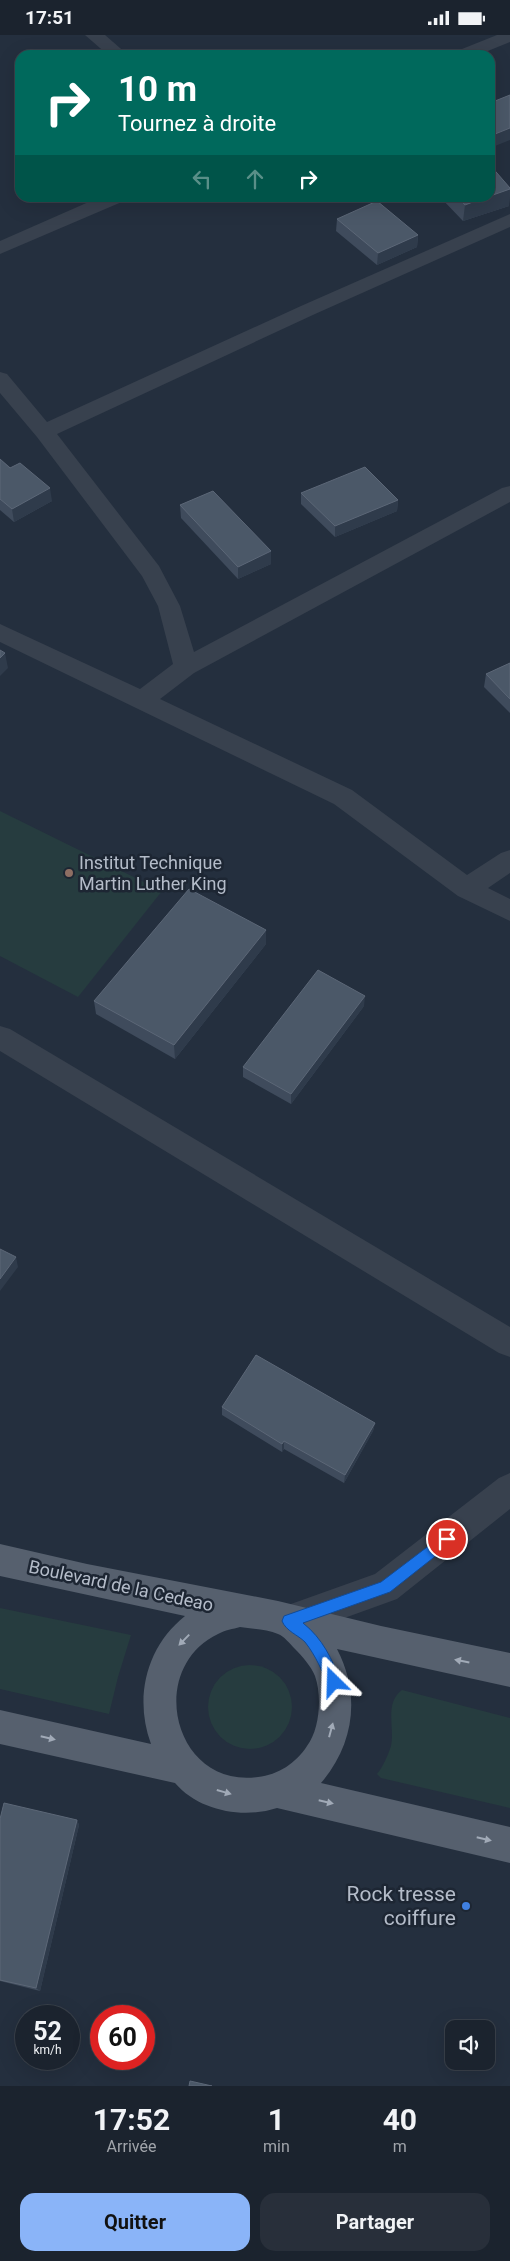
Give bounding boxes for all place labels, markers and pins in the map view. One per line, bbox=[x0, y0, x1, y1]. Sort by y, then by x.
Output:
place label: Institut Technique Martin Luther King bbox=[79, 852, 227, 894]
marker: Institut Technique Martin Luther King bbox=[63, 867, 75, 879]
pin bbox=[426, 1518, 468, 1560]
place label: Rock tresse coiffure bbox=[346, 1882, 456, 1930]
marker: Rock tresse coiffure bbox=[460, 1900, 472, 1912]

